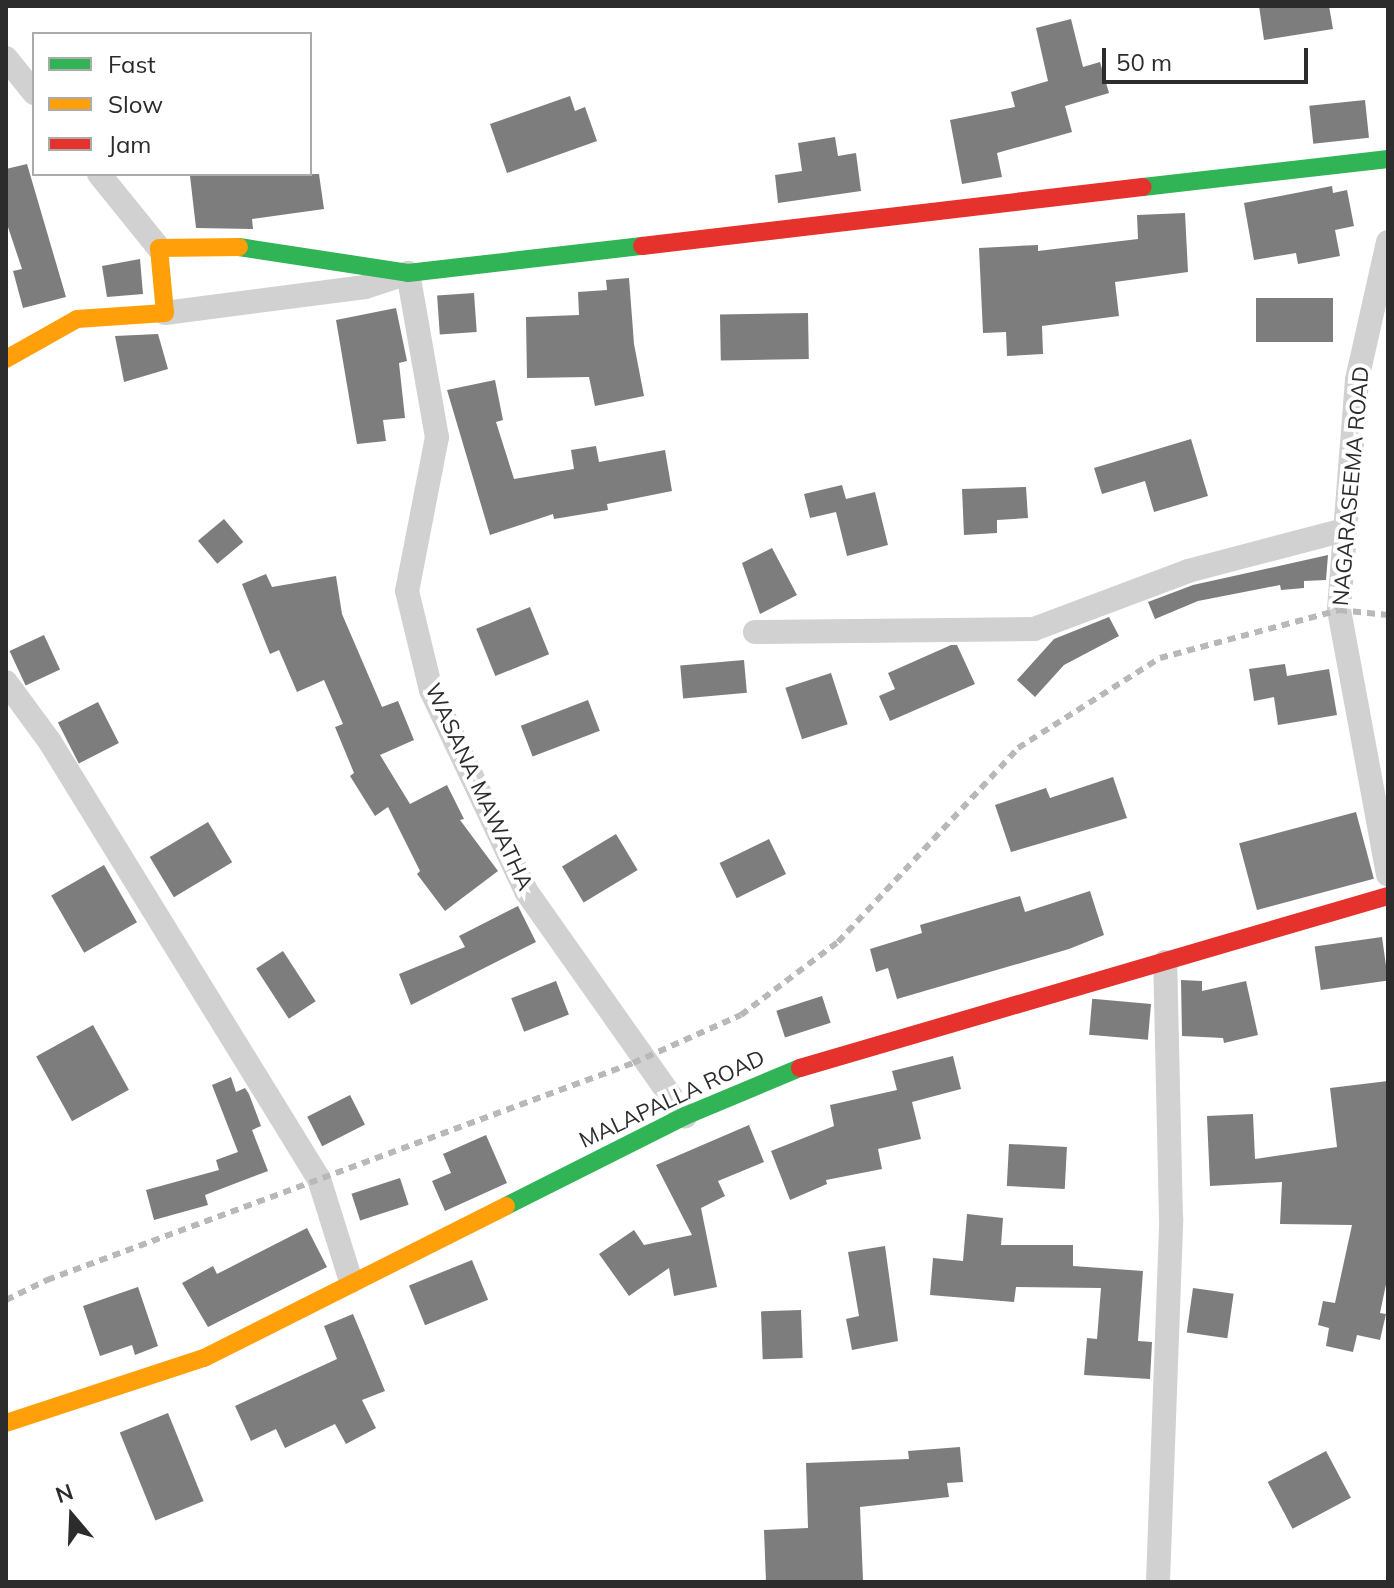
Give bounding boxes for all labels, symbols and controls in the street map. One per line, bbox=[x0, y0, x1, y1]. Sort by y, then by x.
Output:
legend bbox=[32, 32, 312, 176]
scale bar bbox=[1106, 32, 1312, 82]
text: 50 m bbox=[1116, 47, 1172, 77]
text: Fast bbox=[108, 49, 156, 79]
text: Slow bbox=[108, 89, 163, 119]
text: Jam bbox=[108, 129, 151, 159]
street label: NAGARASEEMA ROAD bbox=[1327, 365, 1375, 607]
street label: WASANA MAWATHA bbox=[419, 679, 539, 895]
street label: MALAPALLA ROAD bbox=[575, 1044, 769, 1154]
north arrow bbox=[32, 1476, 112, 1556]
text: N bbox=[52, 1477, 77, 1509]

